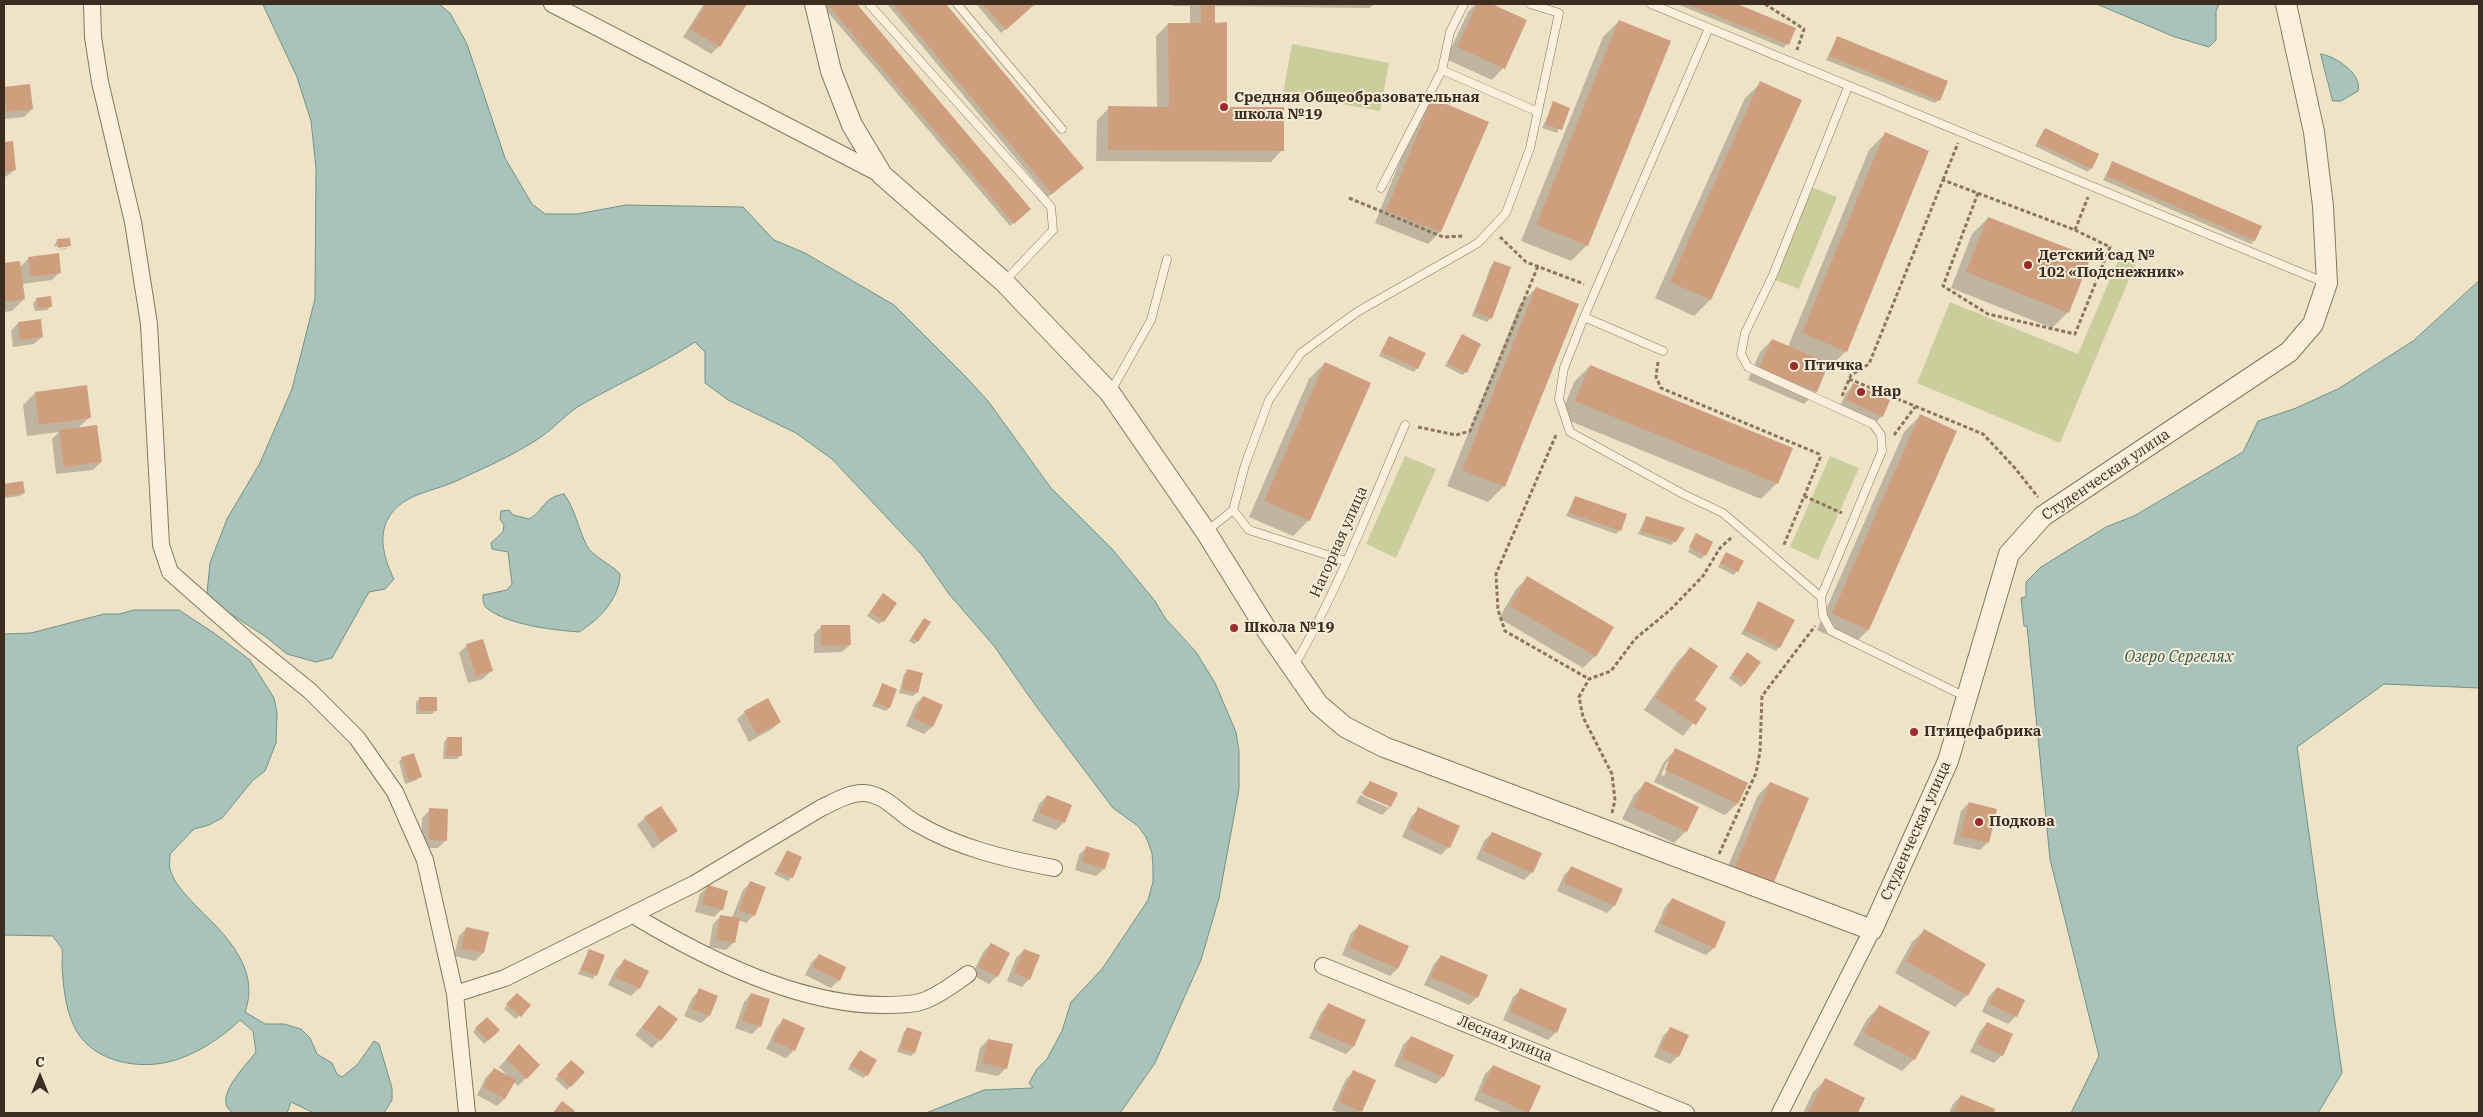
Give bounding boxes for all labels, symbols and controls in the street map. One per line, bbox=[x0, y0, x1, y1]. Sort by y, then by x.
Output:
place label: Средняя Общеобразовательная школа №19 bbox=[1234, 89, 1480, 124]
marker: Средняя Общеобразовательная школа №19 bbox=[1218, 101, 1230, 113]
place label: Детский сад № 102 «Подснежник» bbox=[2038, 247, 2184, 282]
marker: Детский сад № 102 «Подснежник» bbox=[2022, 259, 2034, 271]
place label: Птичка bbox=[1804, 357, 1863, 375]
marker: Птичка bbox=[1788, 360, 1800, 372]
place label: Нар bbox=[1871, 383, 1901, 401]
marker: Нар bbox=[1855, 386, 1867, 398]
street label: Студенческая улица bbox=[2039, 425, 2173, 525]
street label: Нагорная улица bbox=[1306, 484, 1372, 600]
place label: Школа №19 bbox=[1244, 619, 1334, 637]
marker: Школа №19 bbox=[1228, 622, 1240, 634]
water label: Озеро Сергелях bbox=[2124, 647, 2234, 667]
place label: Птицефабрика bbox=[1924, 723, 2041, 741]
marker: Птицефабрика bbox=[1908, 726, 1920, 738]
street label: Студенческая улица bbox=[1877, 759, 1955, 903]
place label: Подкова bbox=[1989, 813, 2055, 831]
marker: Подкова bbox=[1973, 816, 1985, 828]
street label: Лесная улица bbox=[1455, 1012, 1555, 1066]
north arrow bbox=[15, 1052, 65, 1102]
text: С bbox=[35, 1053, 45, 1071]

